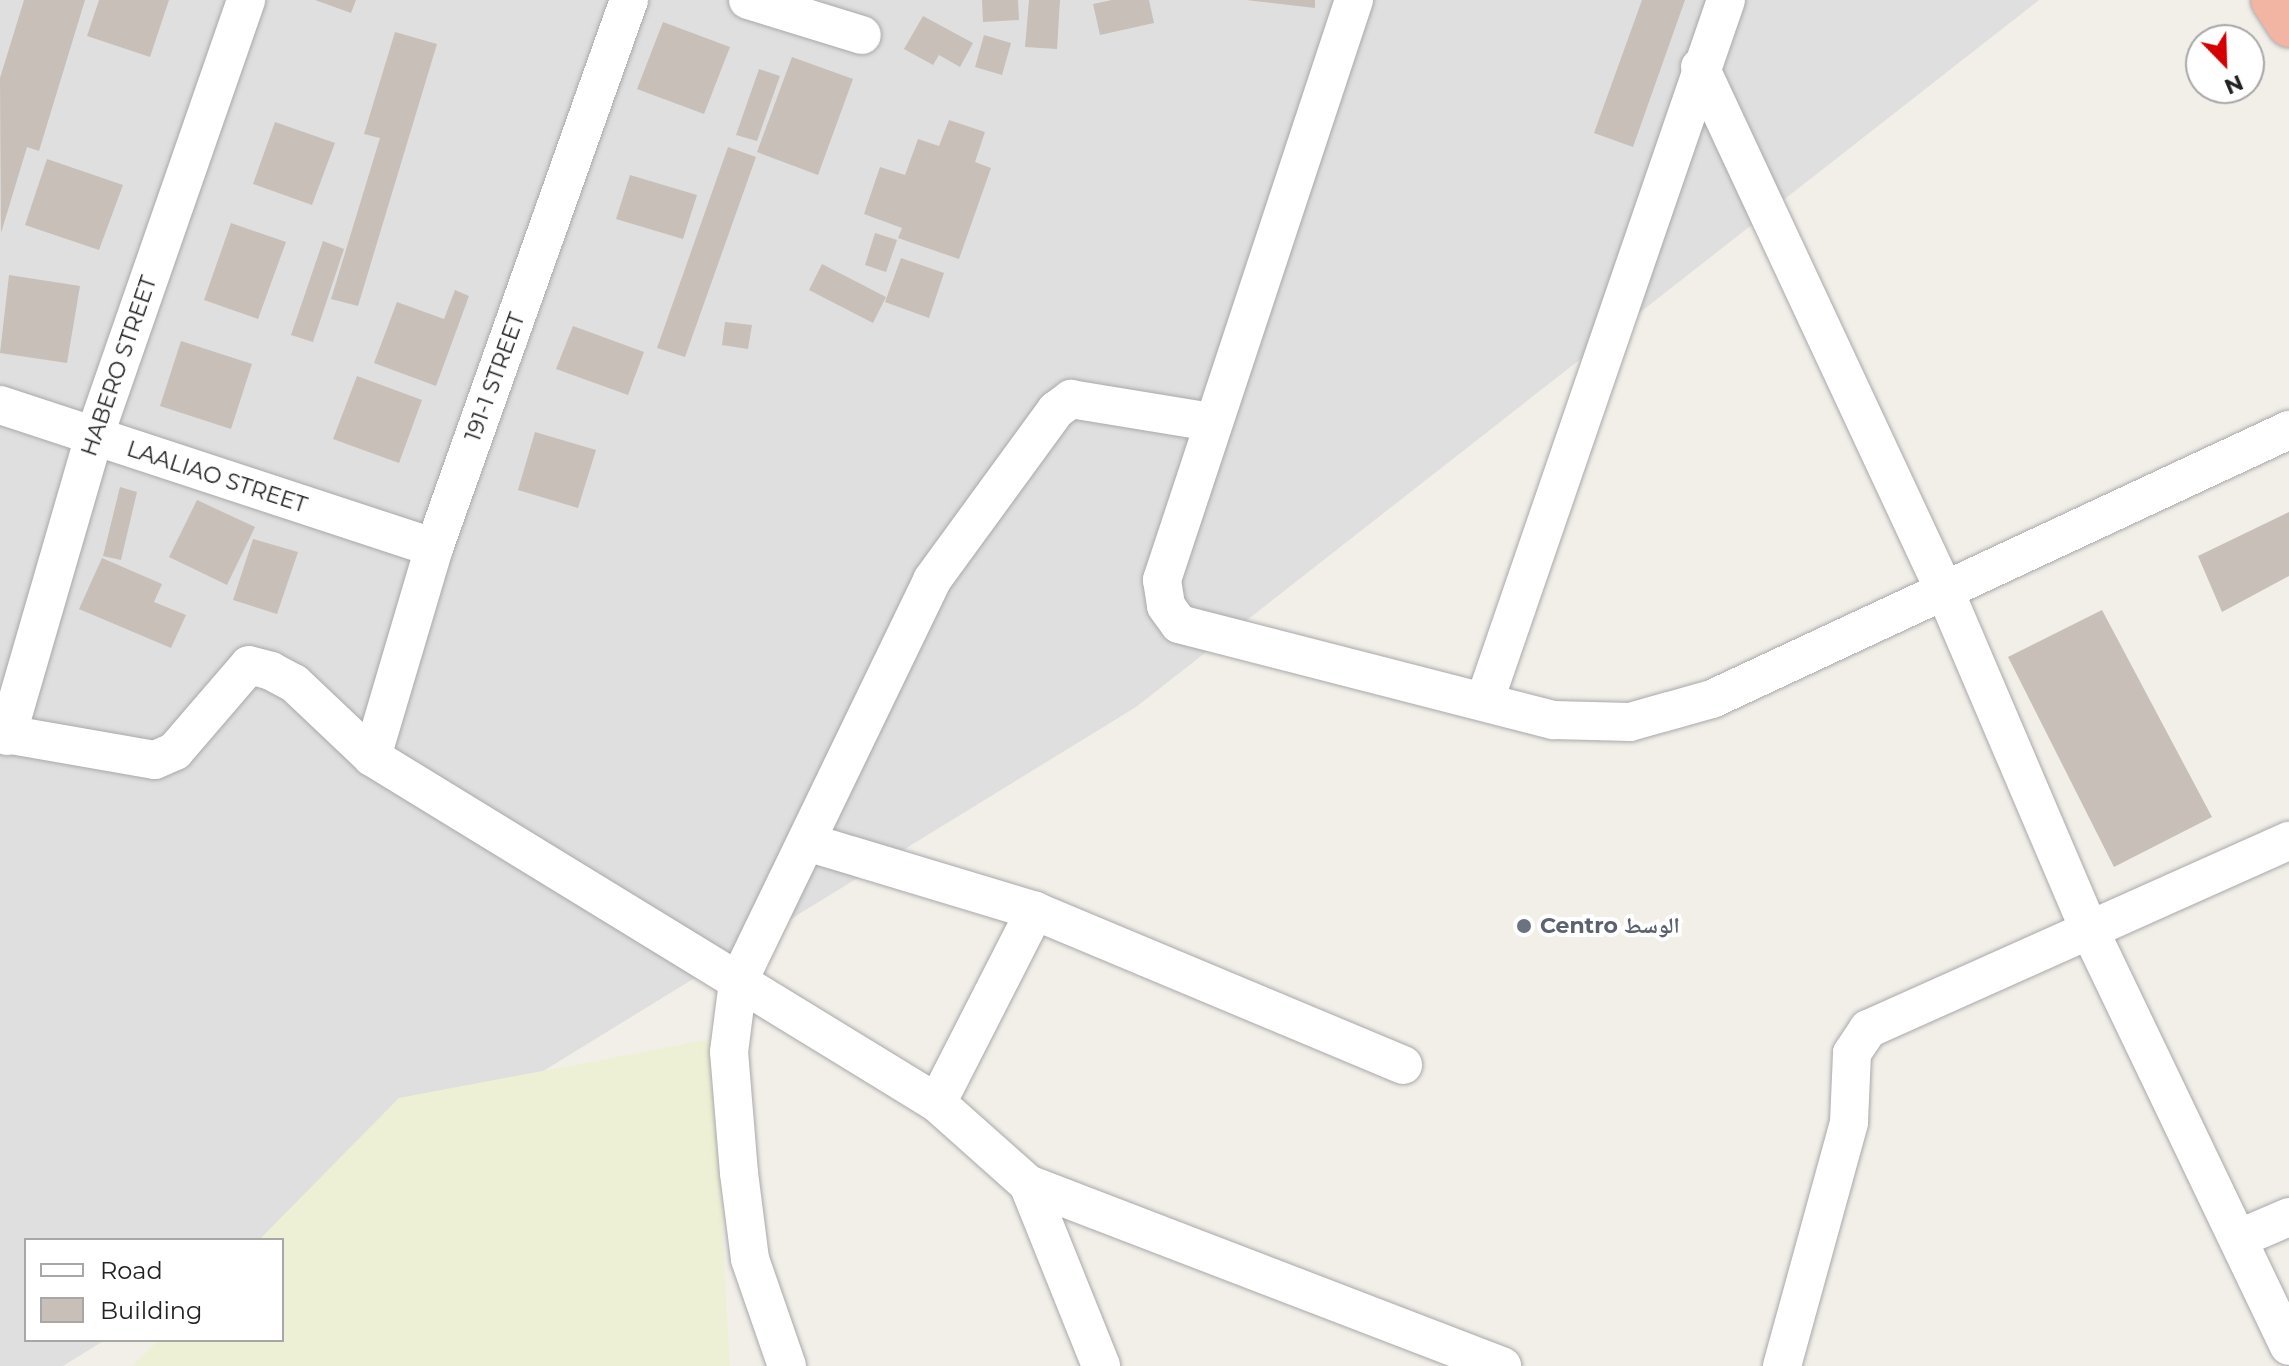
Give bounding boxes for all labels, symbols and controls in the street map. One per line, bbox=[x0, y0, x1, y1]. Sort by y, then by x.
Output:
north arrow bbox=[2185, 24, 2265, 104]
text: N bbox=[2220, 69, 2247, 101]
street label: HABERO STREET bbox=[76, 272, 162, 460]
street label: 191-1 STREET bbox=[460, 309, 530, 445]
street label: LAALIAO STREET bbox=[124, 435, 310, 519]
place label: Centro الوسط bbox=[1540, 913, 1680, 939]
marker: Centro الوسط bbox=[1515, 917, 1533, 935]
legend bbox=[24, 1238, 284, 1342]
text: Road bbox=[100, 1256, 163, 1285]
text: Building bbox=[100, 1296, 203, 1325]

